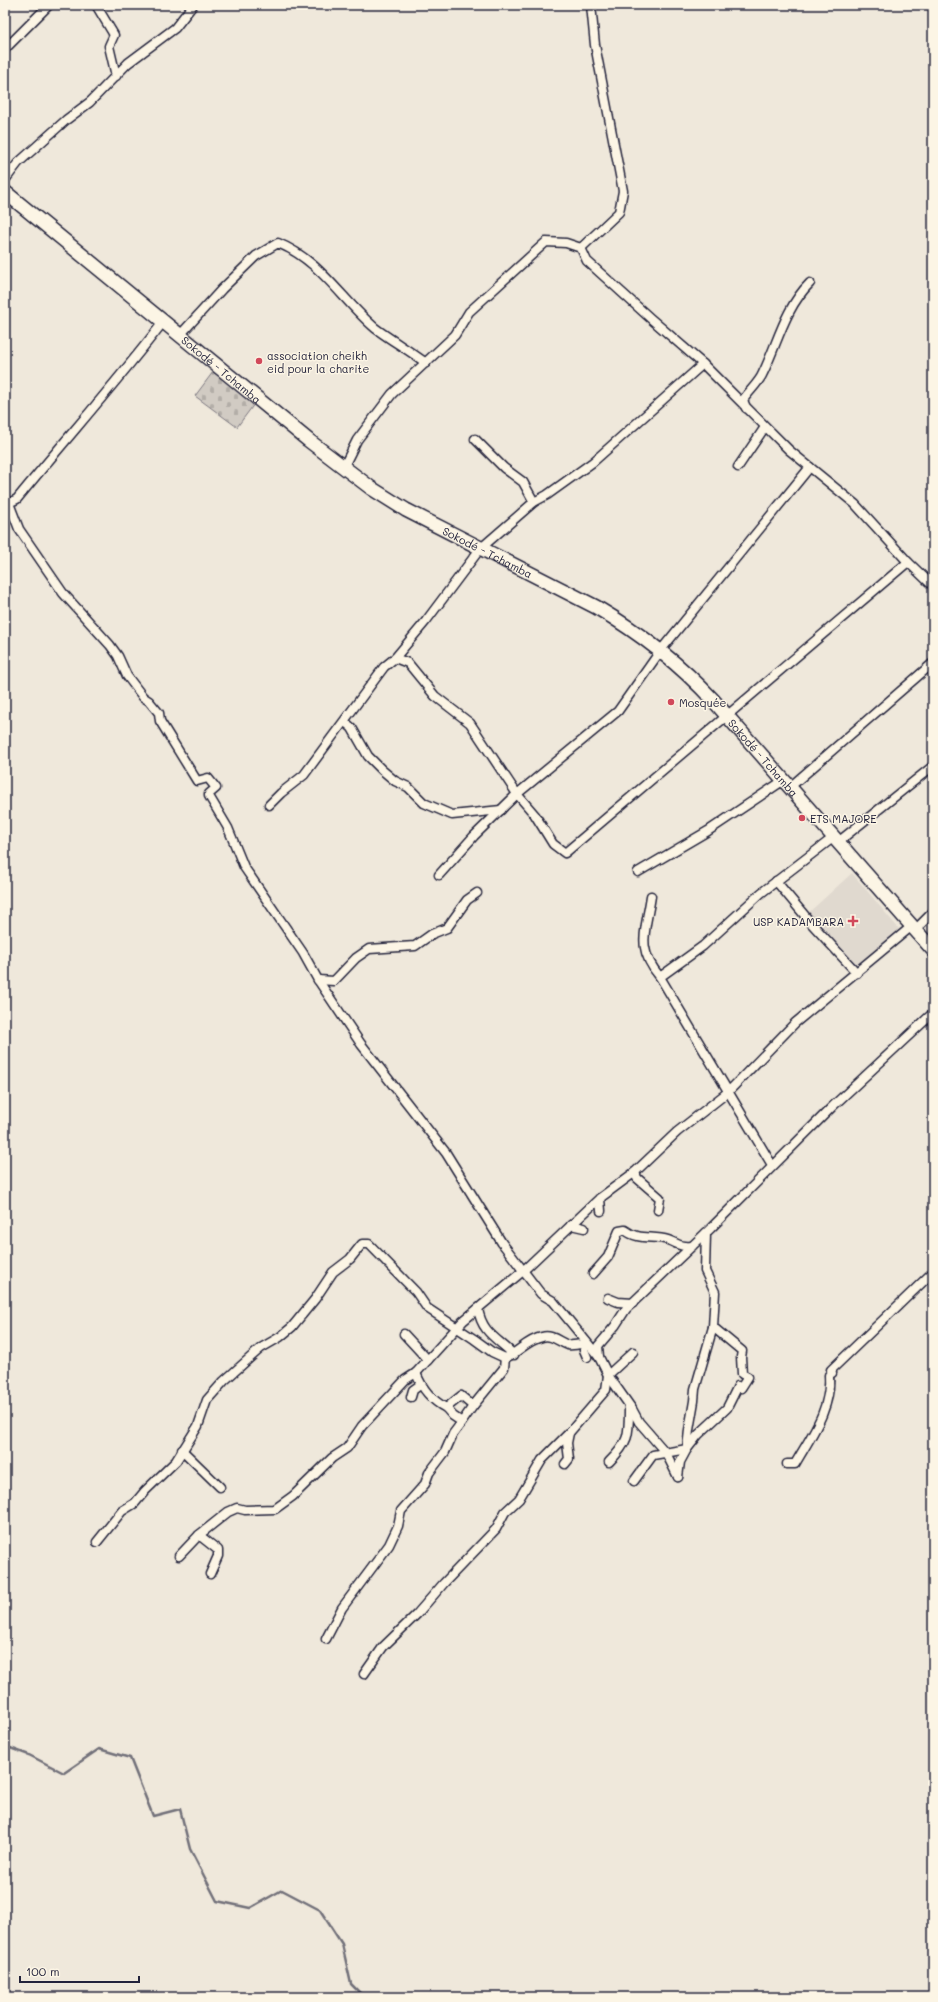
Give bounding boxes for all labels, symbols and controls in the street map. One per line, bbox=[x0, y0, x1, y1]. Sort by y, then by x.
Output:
street label: Sokodé - Tchamba bbox=[179, 332, 265, 407]
place label: association cheikh eid pour la charite bbox=[267, 348, 369, 376]
marker: association cheikh eid pour la charite bbox=[254, 356, 264, 366]
street label: Sokodé - Tchamba bbox=[440, 523, 535, 581]
place label: Mosquée bbox=[679, 695, 727, 710]
marker: Mosquée bbox=[666, 697, 676, 707]
street label: Sokodé - Tchamba bbox=[725, 715, 802, 800]
place label: ETS MAJORE bbox=[810, 811, 877, 826]
marker: ETS MAJORE bbox=[797, 813, 807, 823]
place label: USP KADAMBARA bbox=[753, 914, 844, 929]
marker: USP KADAMBARA bbox=[847, 915, 859, 927]
scale bar bbox=[20, 1958, 139, 1984]
text: 100 m bbox=[26, 1963, 60, 1979]

